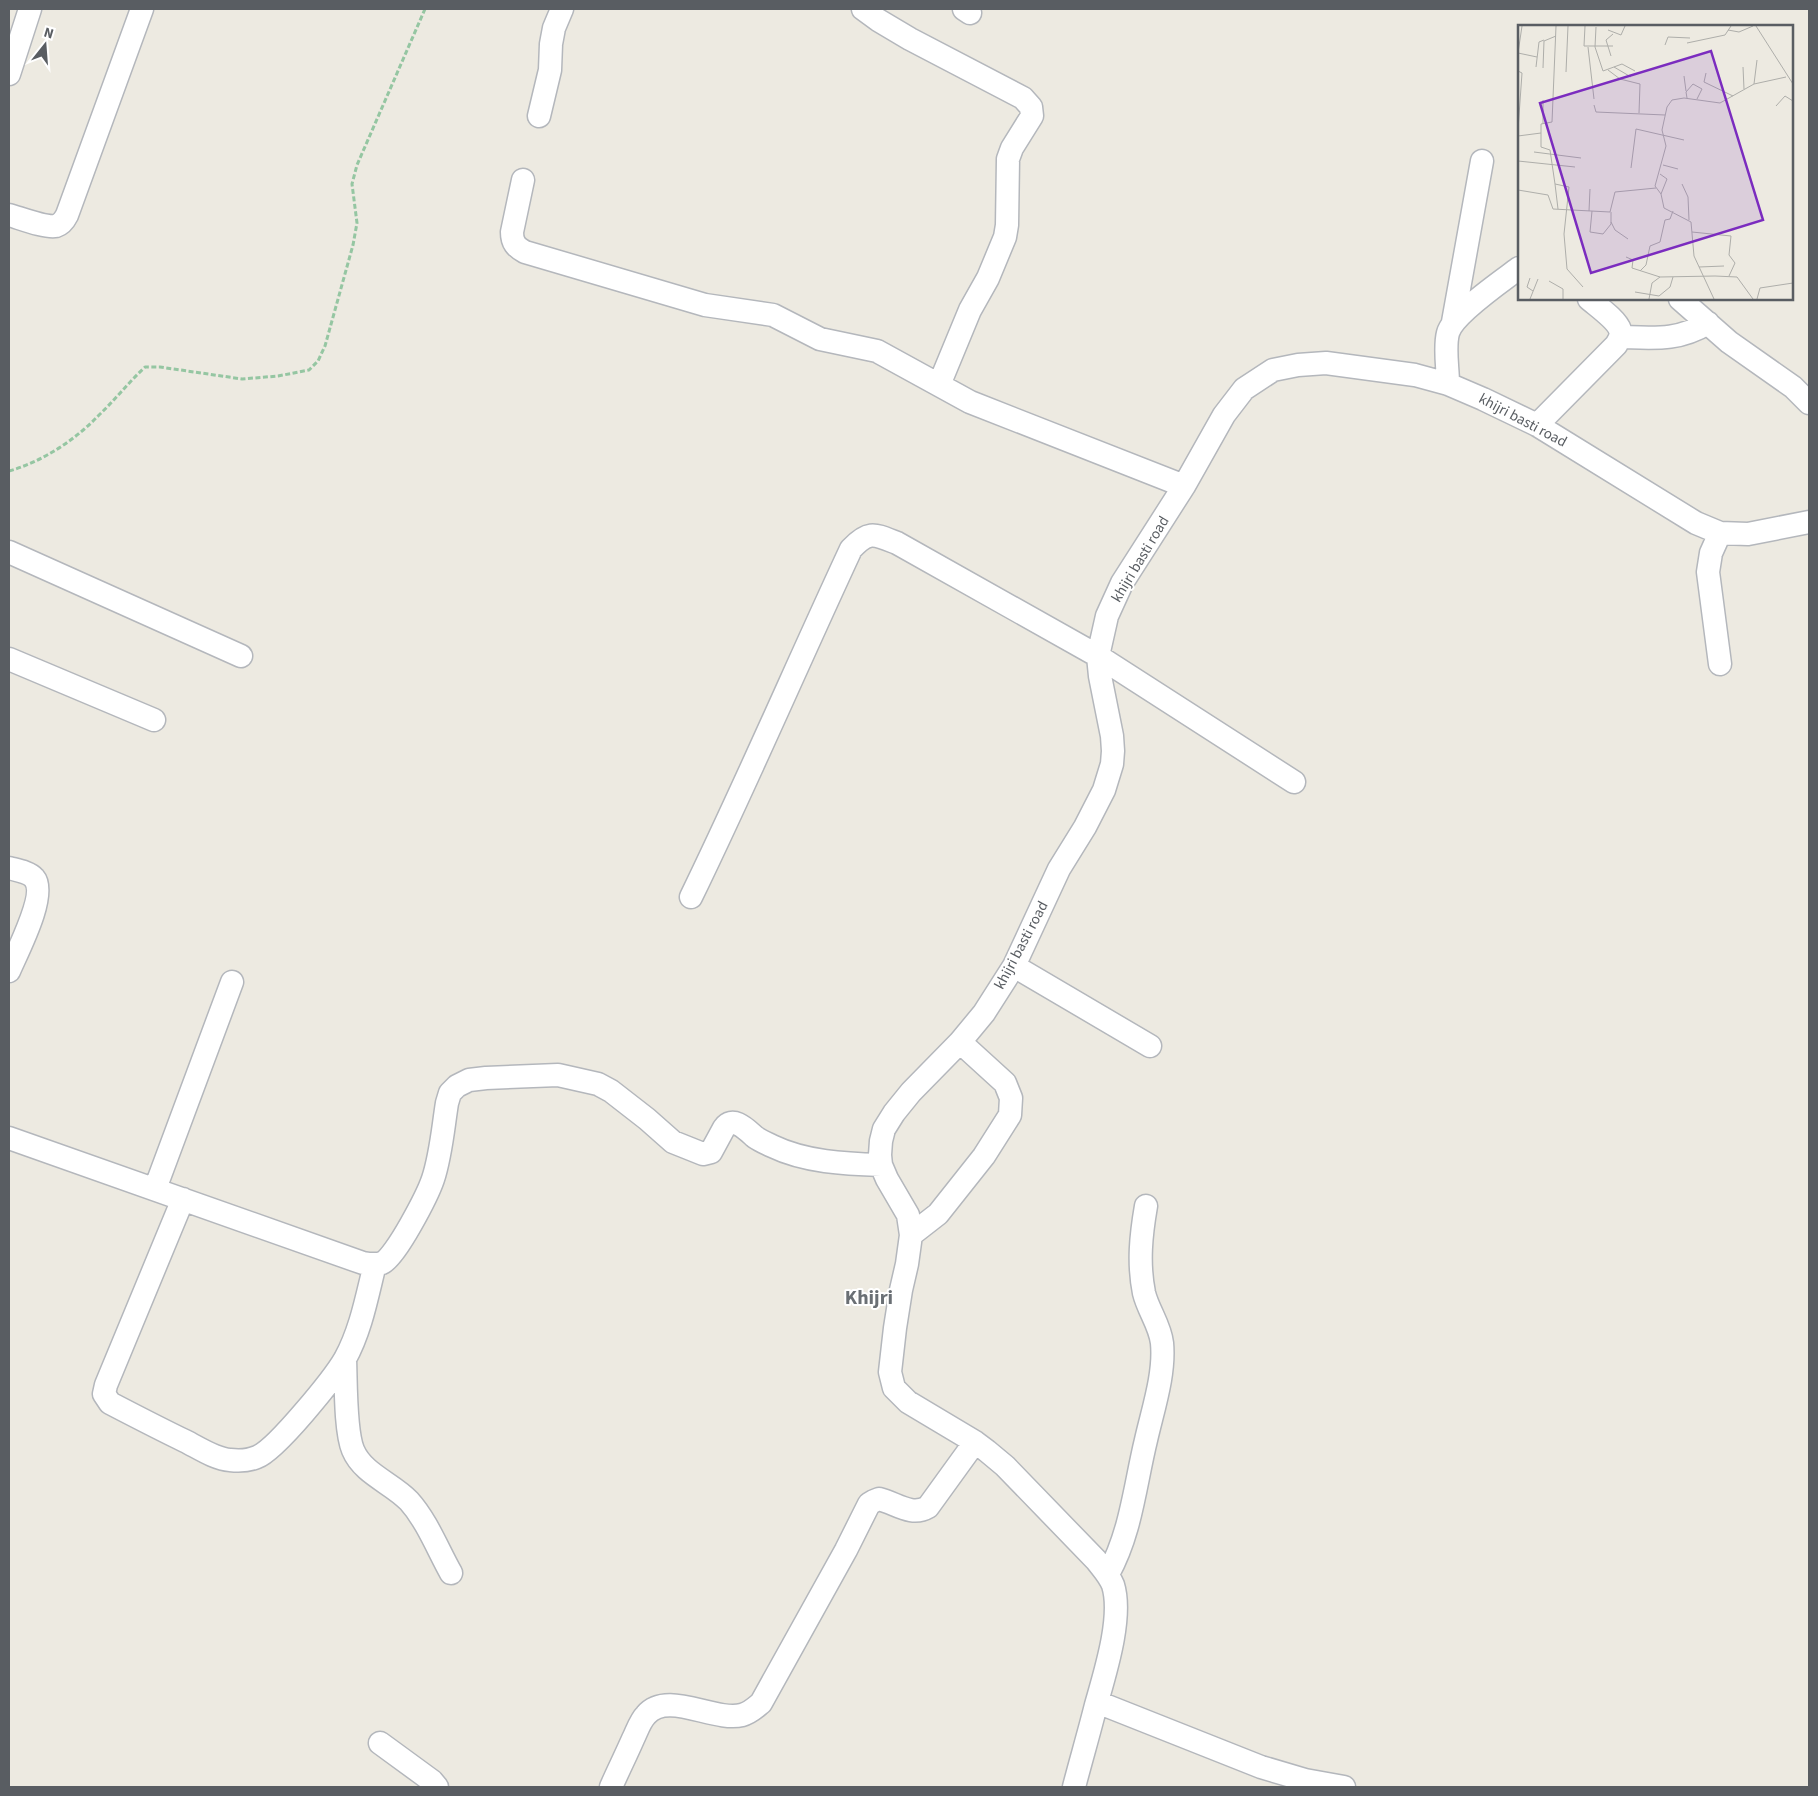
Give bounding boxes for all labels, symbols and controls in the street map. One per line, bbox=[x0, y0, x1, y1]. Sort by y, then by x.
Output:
north arrow bbox=[20, 20, 70, 70]
text: N bbox=[41, 23, 56, 44]
inset map bbox=[1518, 25, 1793, 300]
street label: khijri basti road bbox=[1475, 388, 1571, 453]
street label: khijri basti road bbox=[1106, 512, 1174, 606]
street label: khijri basti road bbox=[989, 897, 1054, 993]
district label: Khijri bbox=[845, 1284, 893, 1312]

